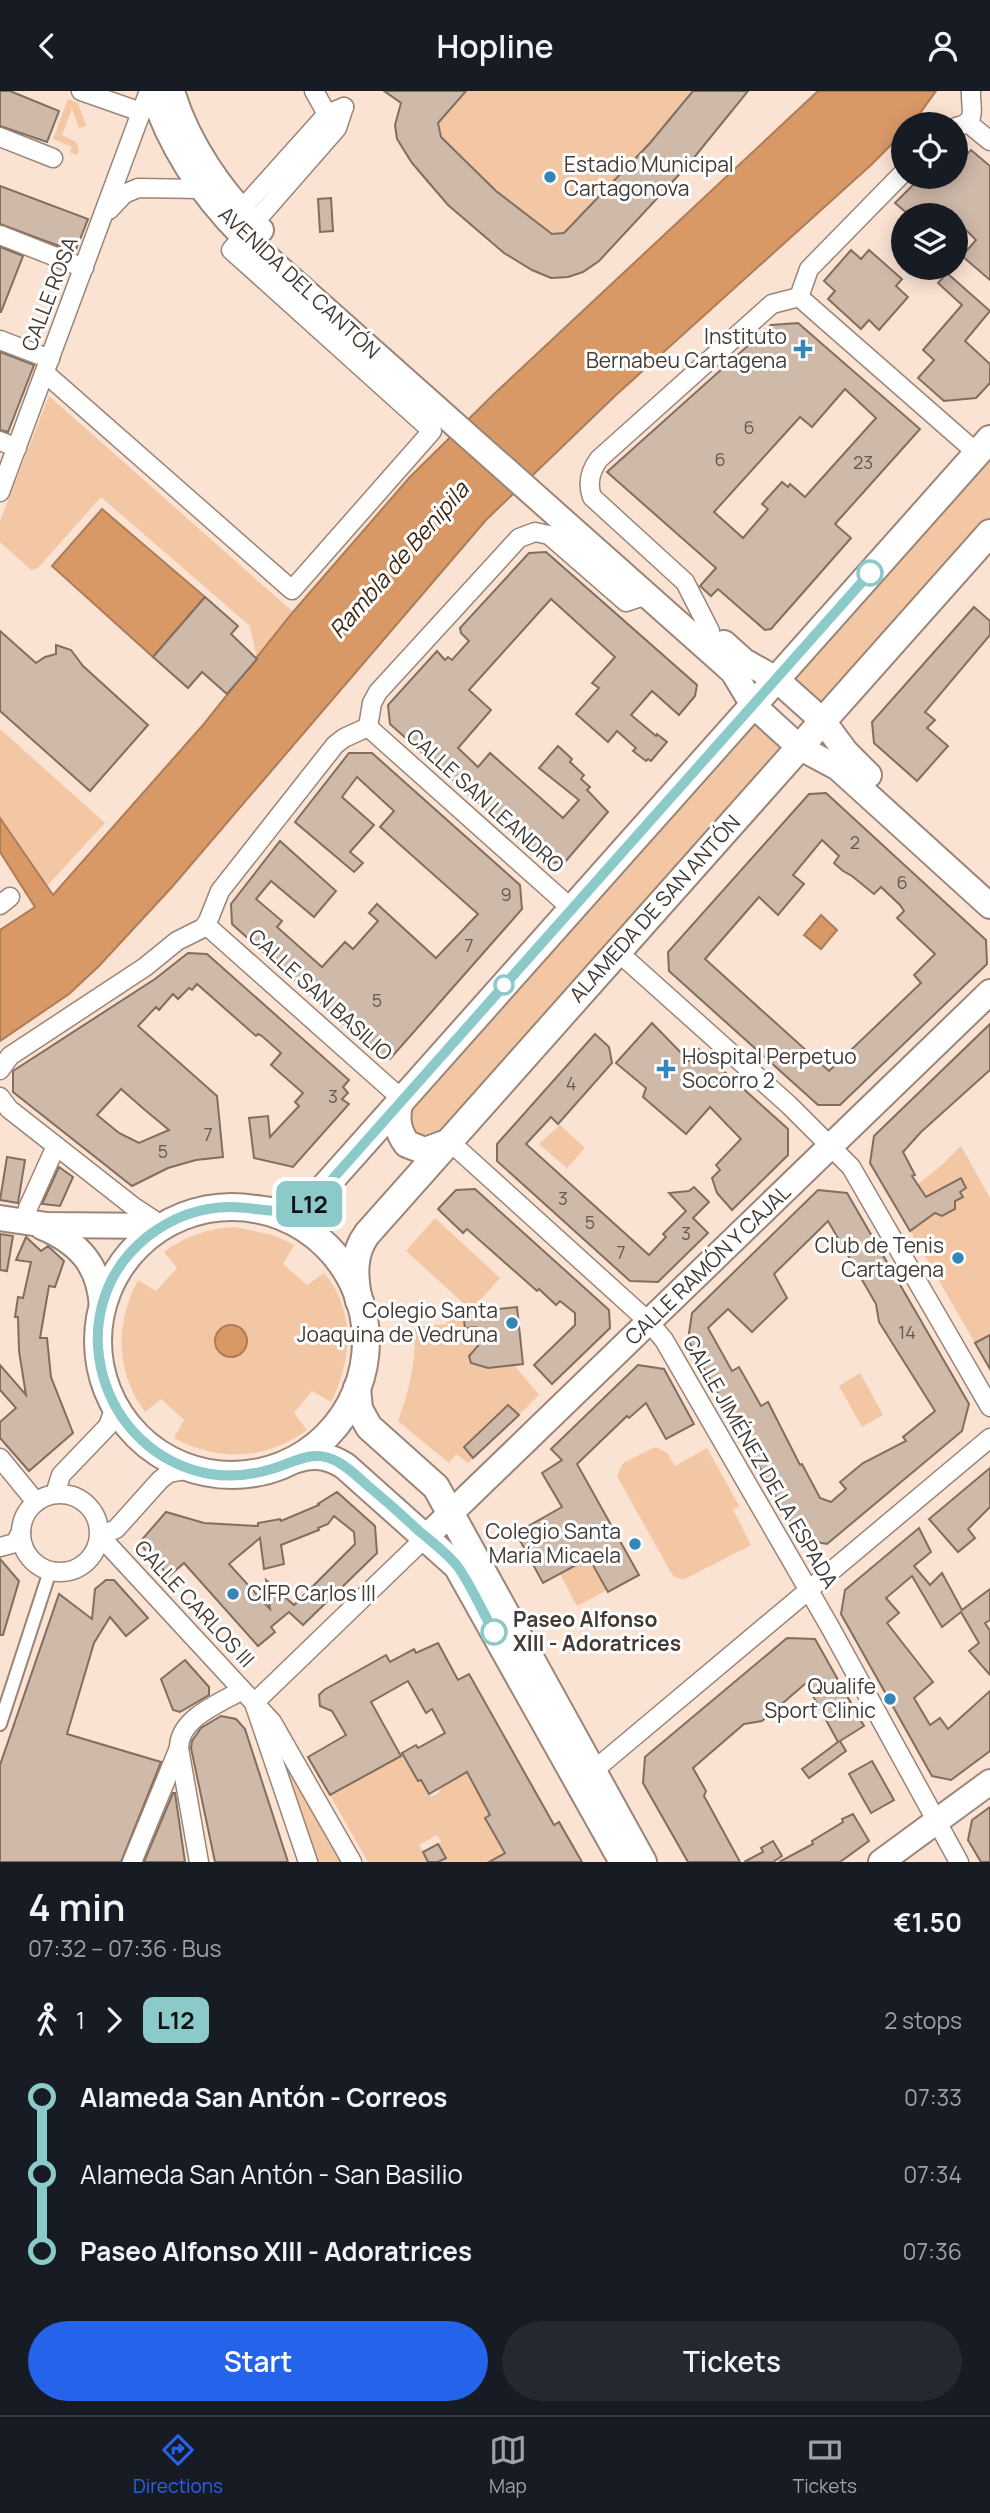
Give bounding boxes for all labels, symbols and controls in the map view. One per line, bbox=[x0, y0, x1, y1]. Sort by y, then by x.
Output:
text: Hopline bbox=[436, 24, 554, 68]
icon: back bbox=[28, 27, 66, 65]
icon: person bbox=[924, 27, 962, 65]
map controls bbox=[891, 112, 968, 280]
button: locate bbox=[891, 112, 968, 189]
place label: Estadio Municipal Cartagonova bbox=[564, 150, 734, 202]
marker: Estadio Municipal Cartagonova bbox=[542, 169, 558, 185]
street label: AVENIDA DEL CANTÓN bbox=[213, 200, 386, 365]
button: layers bbox=[891, 203, 968, 280]
street label: CALLE ROSA bbox=[14, 233, 84, 355]
place label: Instituto Bernabeu Cartagena bbox=[586, 322, 787, 374]
marker: Instituto Bernabeu Cartagena bbox=[793, 339, 813, 359]
house number: 6 bbox=[743, 415, 755, 439]
house number: 6 bbox=[714, 447, 726, 471]
house number: 23 bbox=[853, 450, 873, 474]
water label: Rambla de Benipila bbox=[321, 473, 476, 645]
unlabelled marker bbox=[857, 560, 883, 586]
street label: CALLE SAN LEANDRO bbox=[401, 722, 571, 879]
street label: ALAMEDA DE SAN ANTÓN bbox=[563, 809, 746, 1008]
house number: 2 bbox=[850, 830, 860, 854]
house number: 6 bbox=[896, 870, 908, 894]
house number: 9 bbox=[500, 882, 512, 906]
street label: CALLE SAN BASILIO bbox=[243, 922, 399, 1066]
house number: 7 bbox=[464, 933, 474, 957]
unlabelled marker bbox=[494, 975, 514, 995]
house number: 5 bbox=[372, 988, 382, 1012]
place label: Hospital Perpetuo Socorro 2 bbox=[682, 1042, 857, 1094]
marker: Hospital Perpetuo Socorro 2 bbox=[656, 1059, 676, 1079]
house number: 4 bbox=[566, 1071, 576, 1095]
house number: 3 bbox=[328, 1084, 338, 1108]
house number: 7 bbox=[203, 1122, 213, 1146]
house number: 5 bbox=[158, 1139, 168, 1163]
street label: CALLE RAMÓN Y CAJAL bbox=[619, 1178, 796, 1351]
line badge: L12 bbox=[269, 1181, 349, 1227]
house number: 3 bbox=[558, 1186, 568, 1210]
text: L12 bbox=[290, 1187, 328, 1220]
house number: 5 bbox=[585, 1210, 595, 1234]
house number: 3 bbox=[681, 1221, 691, 1245]
place label: Club de Tenis Cartagena bbox=[815, 1231, 944, 1283]
house number: 7 bbox=[616, 1240, 626, 1264]
marker: Club de Tenis Cartagena bbox=[950, 1250, 966, 1266]
place label: Colegio Santa Joaquina de Vedruna bbox=[297, 1296, 498, 1348]
marker: Colegio Santa Joaquina de Vedruna bbox=[504, 1315, 520, 1331]
house number: 14 bbox=[898, 1320, 916, 1344]
street label: CALLE JIMÉNEZ DE LA ESPADA bbox=[677, 1330, 845, 1593]
place label: Colegio Santa María Micaela bbox=[485, 1517, 621, 1569]
street label: CALLE CARLOS III bbox=[129, 1534, 261, 1673]
marker: Colegio Santa María Micaela bbox=[627, 1536, 643, 1552]
place label: CIFP Carlos III bbox=[247, 1579, 376, 1607]
marker: CIFP Carlos III bbox=[225, 1586, 241, 1602]
place label: Paseo Alfonso XIII - Adoratrices bbox=[513, 1605, 681, 1657]
marker: Paseo Alfonso XIII - Adoratrices bbox=[481, 1619, 507, 1645]
place label: Qualife Sport Clinic bbox=[764, 1672, 876, 1724]
marker: Qualife Sport Clinic bbox=[882, 1691, 898, 1707]
text: 4 min bbox=[28, 1880, 125, 1932]
text: €1.50 bbox=[894, 1904, 962, 1940]
text: 07:32 – 07:36 · Bus bbox=[28, 1932, 222, 1964]
icon: walk bbox=[28, 2001, 66, 2039]
icon: forward bbox=[95, 2001, 133, 2039]
text: L12 bbox=[157, 2003, 195, 2036]
text: 1 bbox=[76, 2004, 85, 2036]
text: 2 stops bbox=[884, 2004, 962, 2036]
text: Alameda San Antón - Correos bbox=[80, 2079, 447, 2115]
text: 07:33 bbox=[904, 2081, 962, 2113]
text: Alameda San Antón - San Basilio bbox=[80, 2156, 463, 2192]
text: 07:34 bbox=[903, 2158, 962, 2190]
text: Paseo Alfonso XIII - Adoratrices bbox=[80, 2233, 472, 2269]
text: 07:36 bbox=[903, 2235, 962, 2267]
button: Start bbox=[28, 2321, 488, 2401]
button: Tickets bbox=[502, 2321, 962, 2401]
tab: Directions bbox=[133, 2431, 223, 2499]
tab: Map bbox=[489, 2431, 527, 2499]
tab: Tickets bbox=[793, 2431, 857, 2499]

